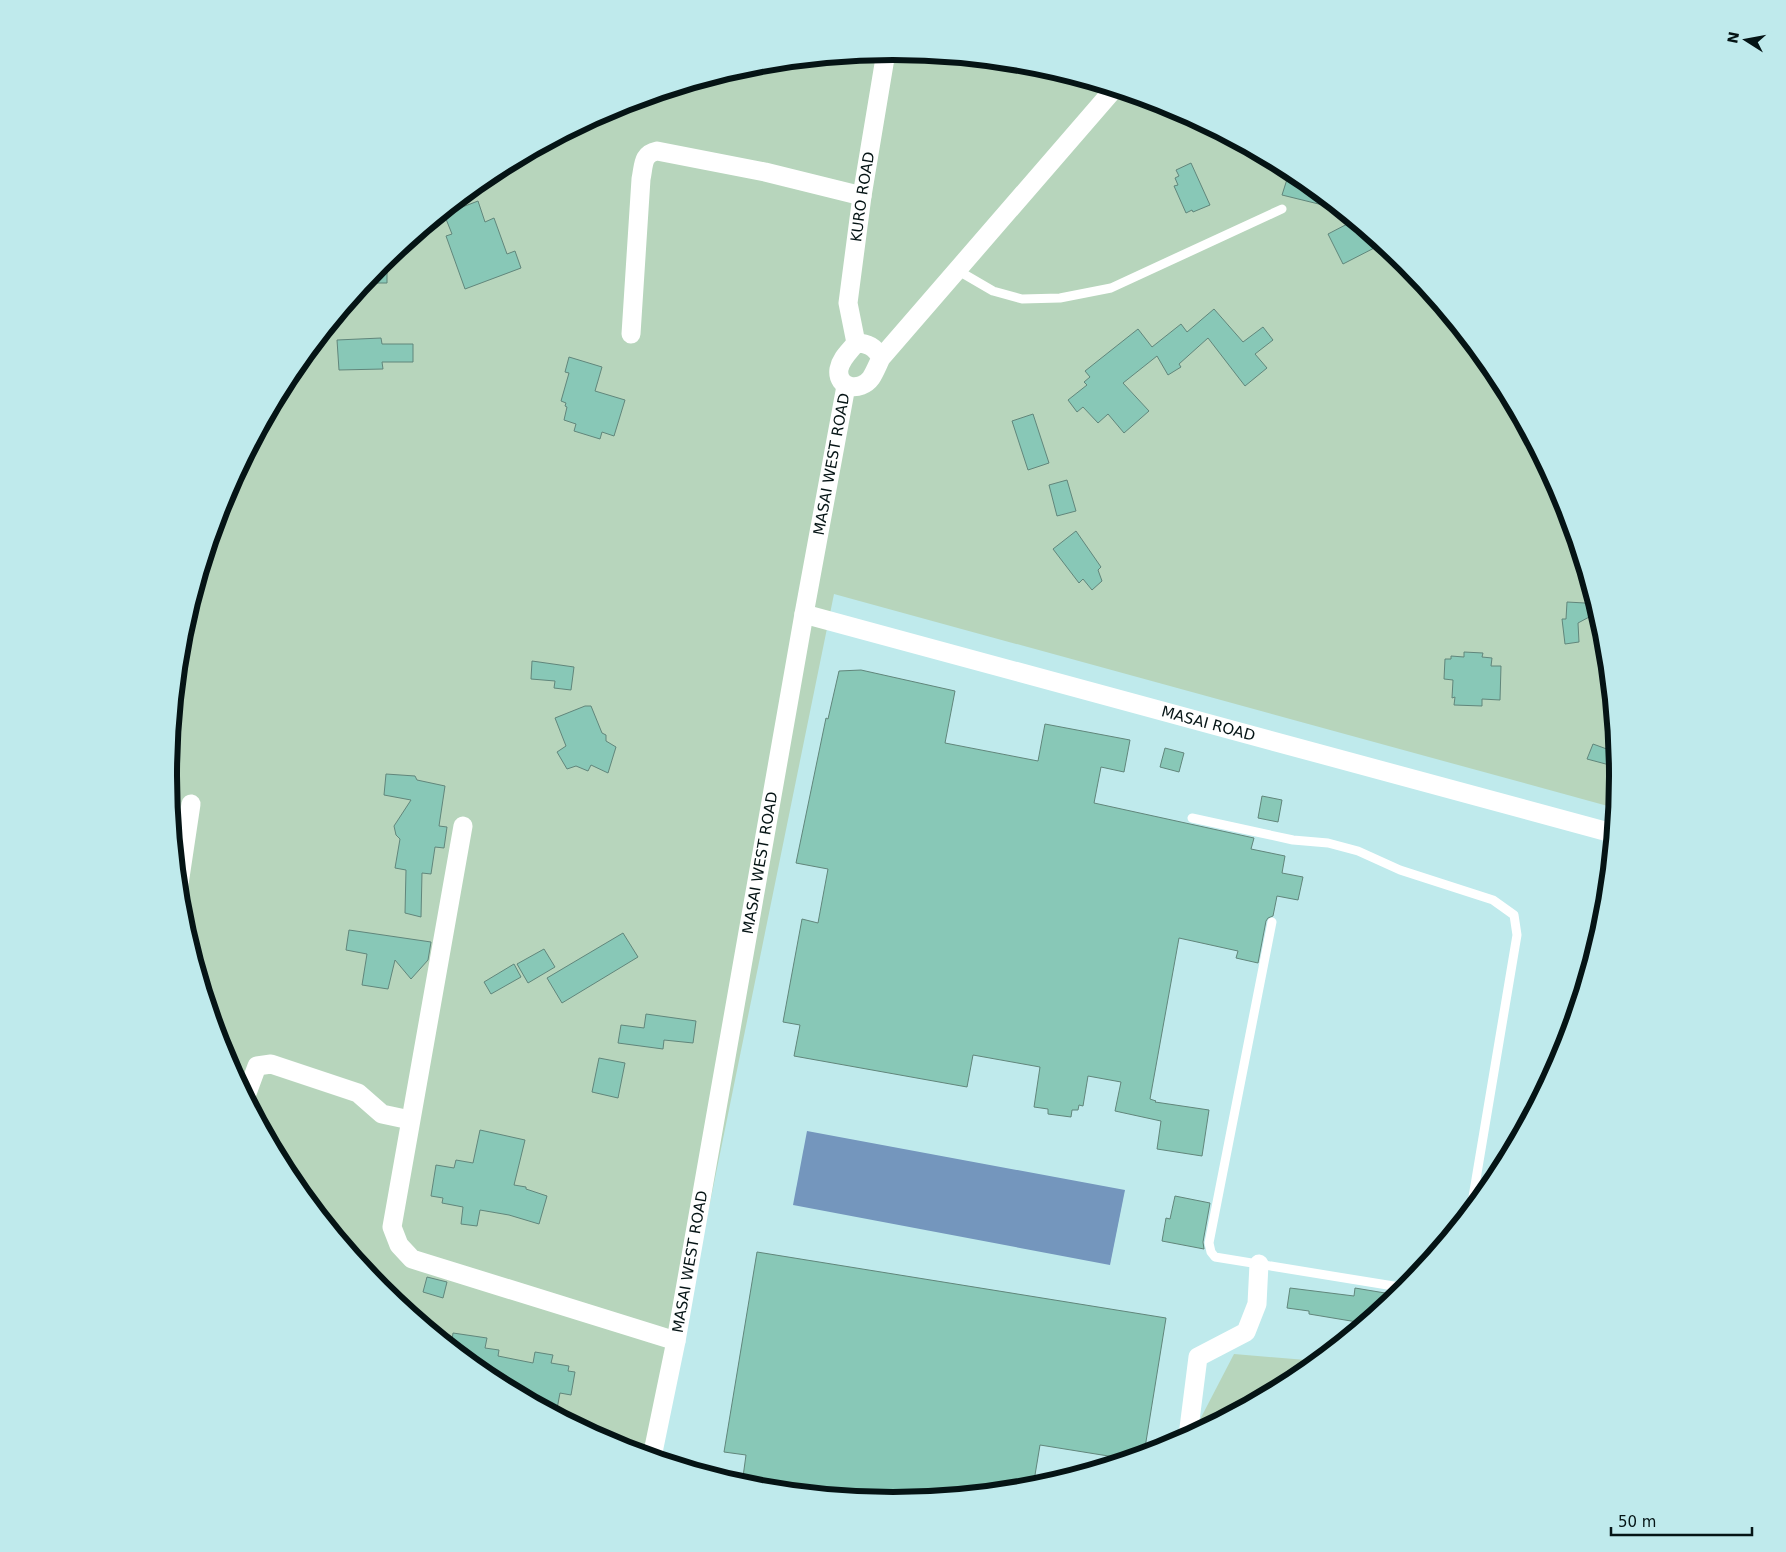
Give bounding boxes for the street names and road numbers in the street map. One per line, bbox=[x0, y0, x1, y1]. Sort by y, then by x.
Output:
street label: KURO ROAD bbox=[847, 150, 878, 243]
street label: MASAI WEST ROAD bbox=[810, 392, 854, 537]
street label: MASAI ROAD bbox=[1160, 702, 1257, 745]
street label: MASAI WEST ROAD bbox=[739, 790, 782, 935]
street label: MASAI WEST ROAD bbox=[669, 1189, 711, 1334]

